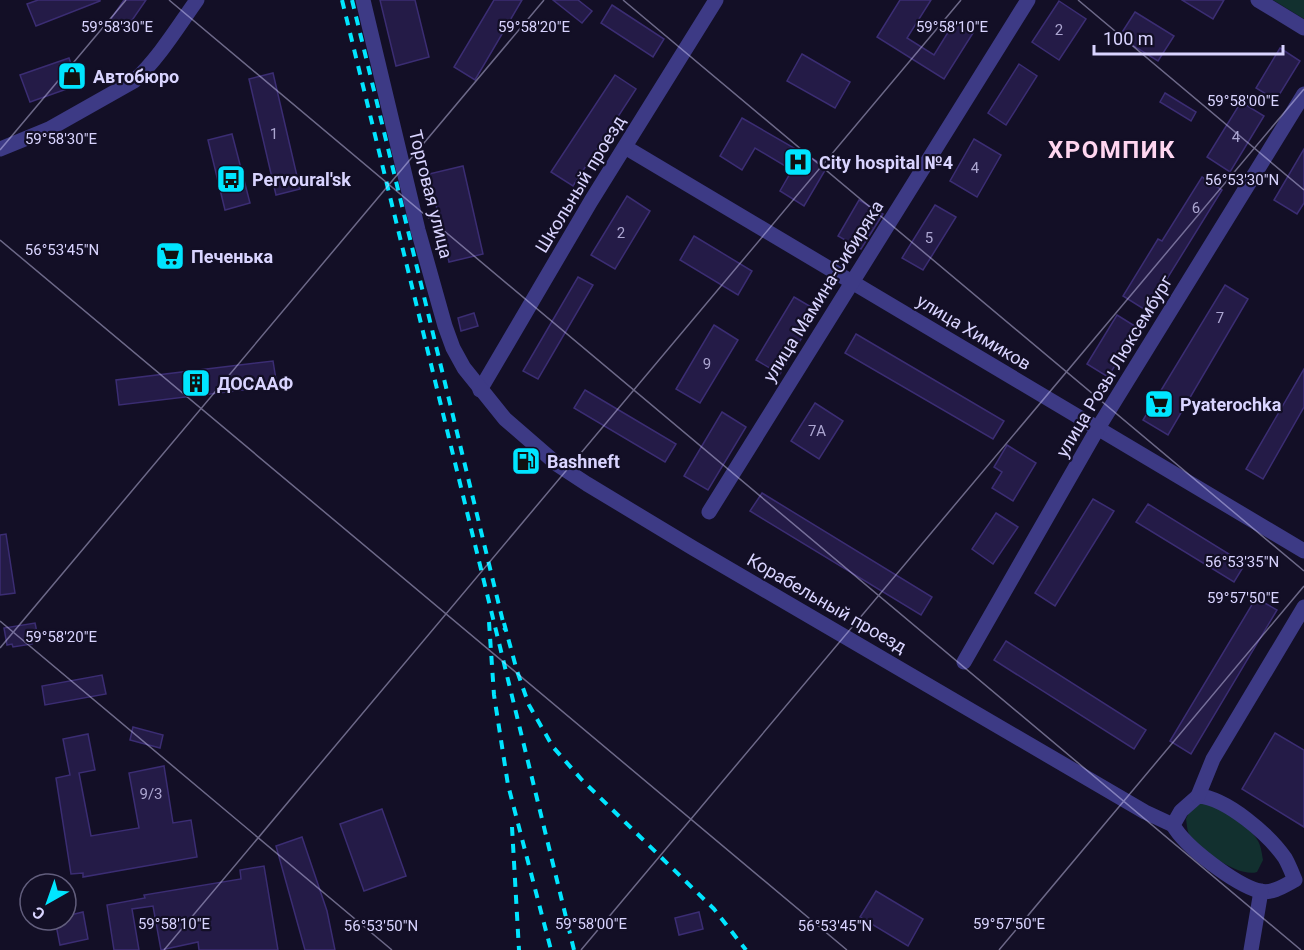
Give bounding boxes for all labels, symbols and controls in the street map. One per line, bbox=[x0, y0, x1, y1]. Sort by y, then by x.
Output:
text: 59°58'30"E bbox=[81, 18, 154, 36]
text: 59°58'20"E bbox=[498, 18, 571, 36]
text: 59°58'10"E bbox=[916, 18, 989, 36]
scale bar bbox=[1094, 18, 1283, 56]
house number: 2 bbox=[1055, 21, 1063, 39]
text: 100 m bbox=[1103, 28, 1154, 49]
shop icon: Автобюро bbox=[56, 60, 88, 92]
place label: Автобюро bbox=[93, 66, 179, 87]
text: 59°58'00"E bbox=[1207, 92, 1280, 110]
street label: Школьный проезд bbox=[531, 111, 629, 256]
house number: 1 bbox=[270, 125, 278, 143]
street label: Торговая улица bbox=[405, 128, 457, 260]
house number: 4 bbox=[1232, 128, 1241, 146]
text: 59°58'30"E bbox=[25, 130, 98, 148]
district label: ХРОМПИК bbox=[1048, 136, 1176, 164]
hospital icon: City hospital №4 bbox=[782, 146, 814, 178]
place label: City hospital №4 bbox=[819, 152, 953, 173]
house number: 4 bbox=[971, 159, 980, 177]
bus stop icon: Pervoural'sk bbox=[215, 163, 247, 195]
place label: Pervoural'sk bbox=[252, 169, 351, 190]
text: 56°53'30"N bbox=[1205, 171, 1279, 189]
street label: улица Мамина-Сибиряка bbox=[758, 196, 888, 386]
house number: 6 bbox=[1192, 199, 1200, 217]
house number: 2 bbox=[617, 224, 625, 242]
house number: 5 bbox=[925, 229, 933, 247]
supermarket icon: Печенька bbox=[154, 240, 186, 272]
text: 56°53'45"N bbox=[25, 241, 99, 259]
place label: Печенька bbox=[191, 246, 273, 267]
street label: улица Розы Люксембург bbox=[1051, 271, 1177, 461]
street label: улица Химиков bbox=[913, 290, 1035, 374]
house number: 7 bbox=[1216, 309, 1224, 327]
house number: 9 bbox=[703, 355, 711, 373]
building icon: ДОСААФ bbox=[180, 367, 212, 399]
place label: ДОСААФ bbox=[217, 373, 294, 394]
supermarket icon: Pyaterochka bbox=[1143, 388, 1175, 420]
place label: Pyaterochka bbox=[1180, 394, 1282, 415]
house number: 7А bbox=[808, 422, 826, 440]
fuel station icon: Bashneft bbox=[510, 445, 542, 477]
place label: Bashneft bbox=[547, 451, 620, 472]
street label: Корабельный проезд bbox=[744, 549, 911, 657]
text: 56°53'35"N bbox=[1205, 553, 1279, 571]
text: 59°57'50"E bbox=[1207, 589, 1280, 607]
text: 59°58'20"E bbox=[25, 628, 98, 646]
house number: 9/3 bbox=[139, 785, 163, 803]
north arrow bbox=[18, 872, 78, 932]
text: С bbox=[29, 902, 49, 924]
text: 59°58'10"E bbox=[138, 915, 211, 933]
text: 59°58'00"E bbox=[555, 915, 628, 933]
text: 59°57'50"E bbox=[973, 915, 1046, 933]
text: 56°53'50"N bbox=[344, 917, 418, 935]
text: 56°53'45"N bbox=[798, 917, 872, 935]

